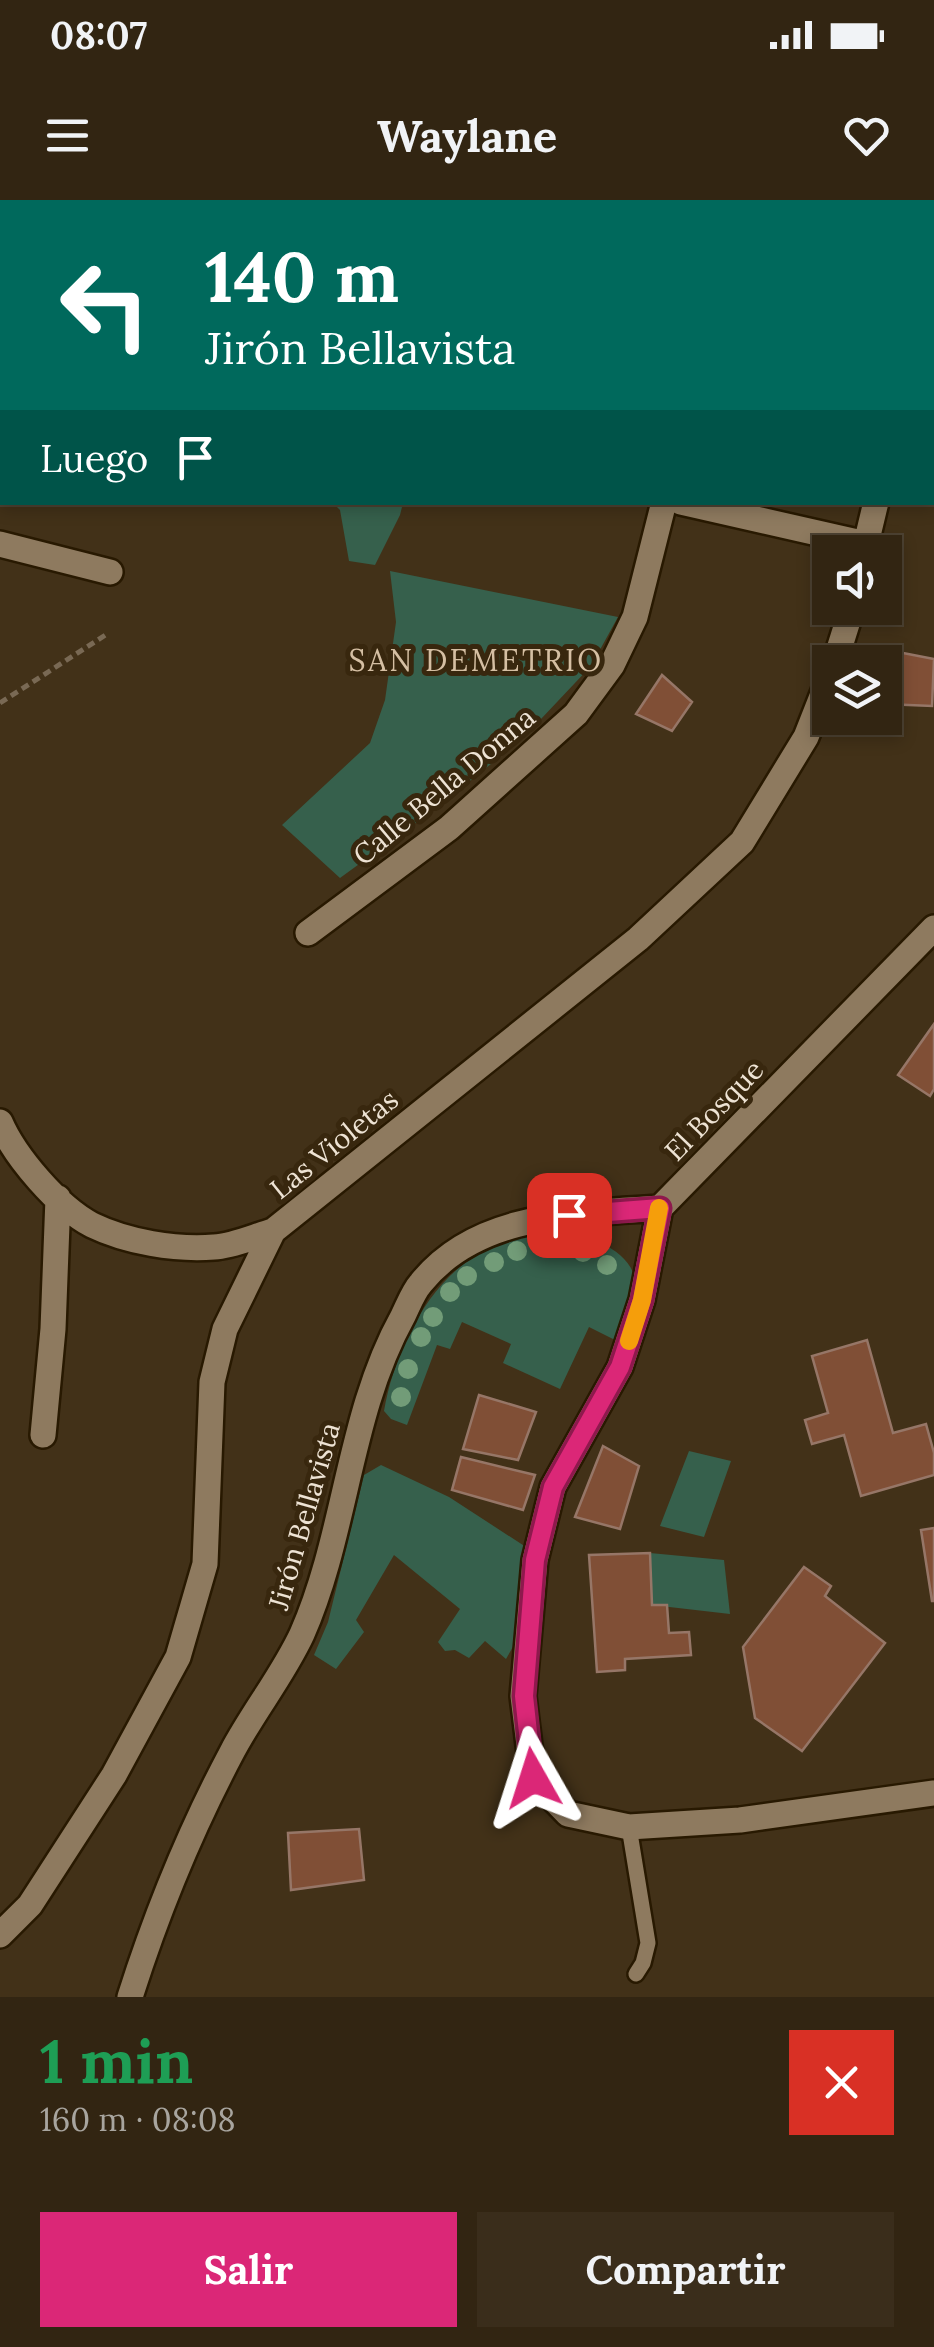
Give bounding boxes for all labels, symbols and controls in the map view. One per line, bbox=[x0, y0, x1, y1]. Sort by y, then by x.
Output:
text: 08:07 bbox=[50, 11, 147, 59]
text: Waylane bbox=[377, 107, 557, 164]
icon: menu bbox=[40, 108, 95, 163]
icon: heart bbox=[839, 108, 894, 163]
text: 140 m bbox=[205, 232, 399, 321]
icon: left bbox=[40, 240, 170, 370]
text: Jirón Bellavista bbox=[205, 319, 515, 376]
icon: arrive bbox=[168, 430, 223, 485]
text: Luego bbox=[40, 434, 148, 482]
map controls bbox=[812, 535, 902, 735]
button: sound bbox=[812, 535, 902, 625]
district label: SAN DEMETRIO bbox=[348, 641, 604, 679]
button: layers bbox=[812, 645, 902, 735]
street label: Calle Bella Donna bbox=[345, 699, 543, 873]
street label: El Bosque bbox=[657, 1052, 771, 1168]
street label: Las Violetas bbox=[263, 1081, 405, 1207]
pin bbox=[527, 1173, 612, 1258]
icon: arrive bbox=[542, 1188, 597, 1243]
street label: Jirón Bellavista bbox=[260, 1418, 348, 1615]
position arrow bbox=[481, 1726, 585, 1830]
text: 1 min bbox=[40, 2023, 193, 2099]
button: close bbox=[789, 2030, 894, 2135]
text: 160 m · 08:08 bbox=[40, 2099, 236, 2140]
button: Salir bbox=[40, 2212, 457, 2327]
button: Compartir bbox=[477, 2212, 894, 2327]

